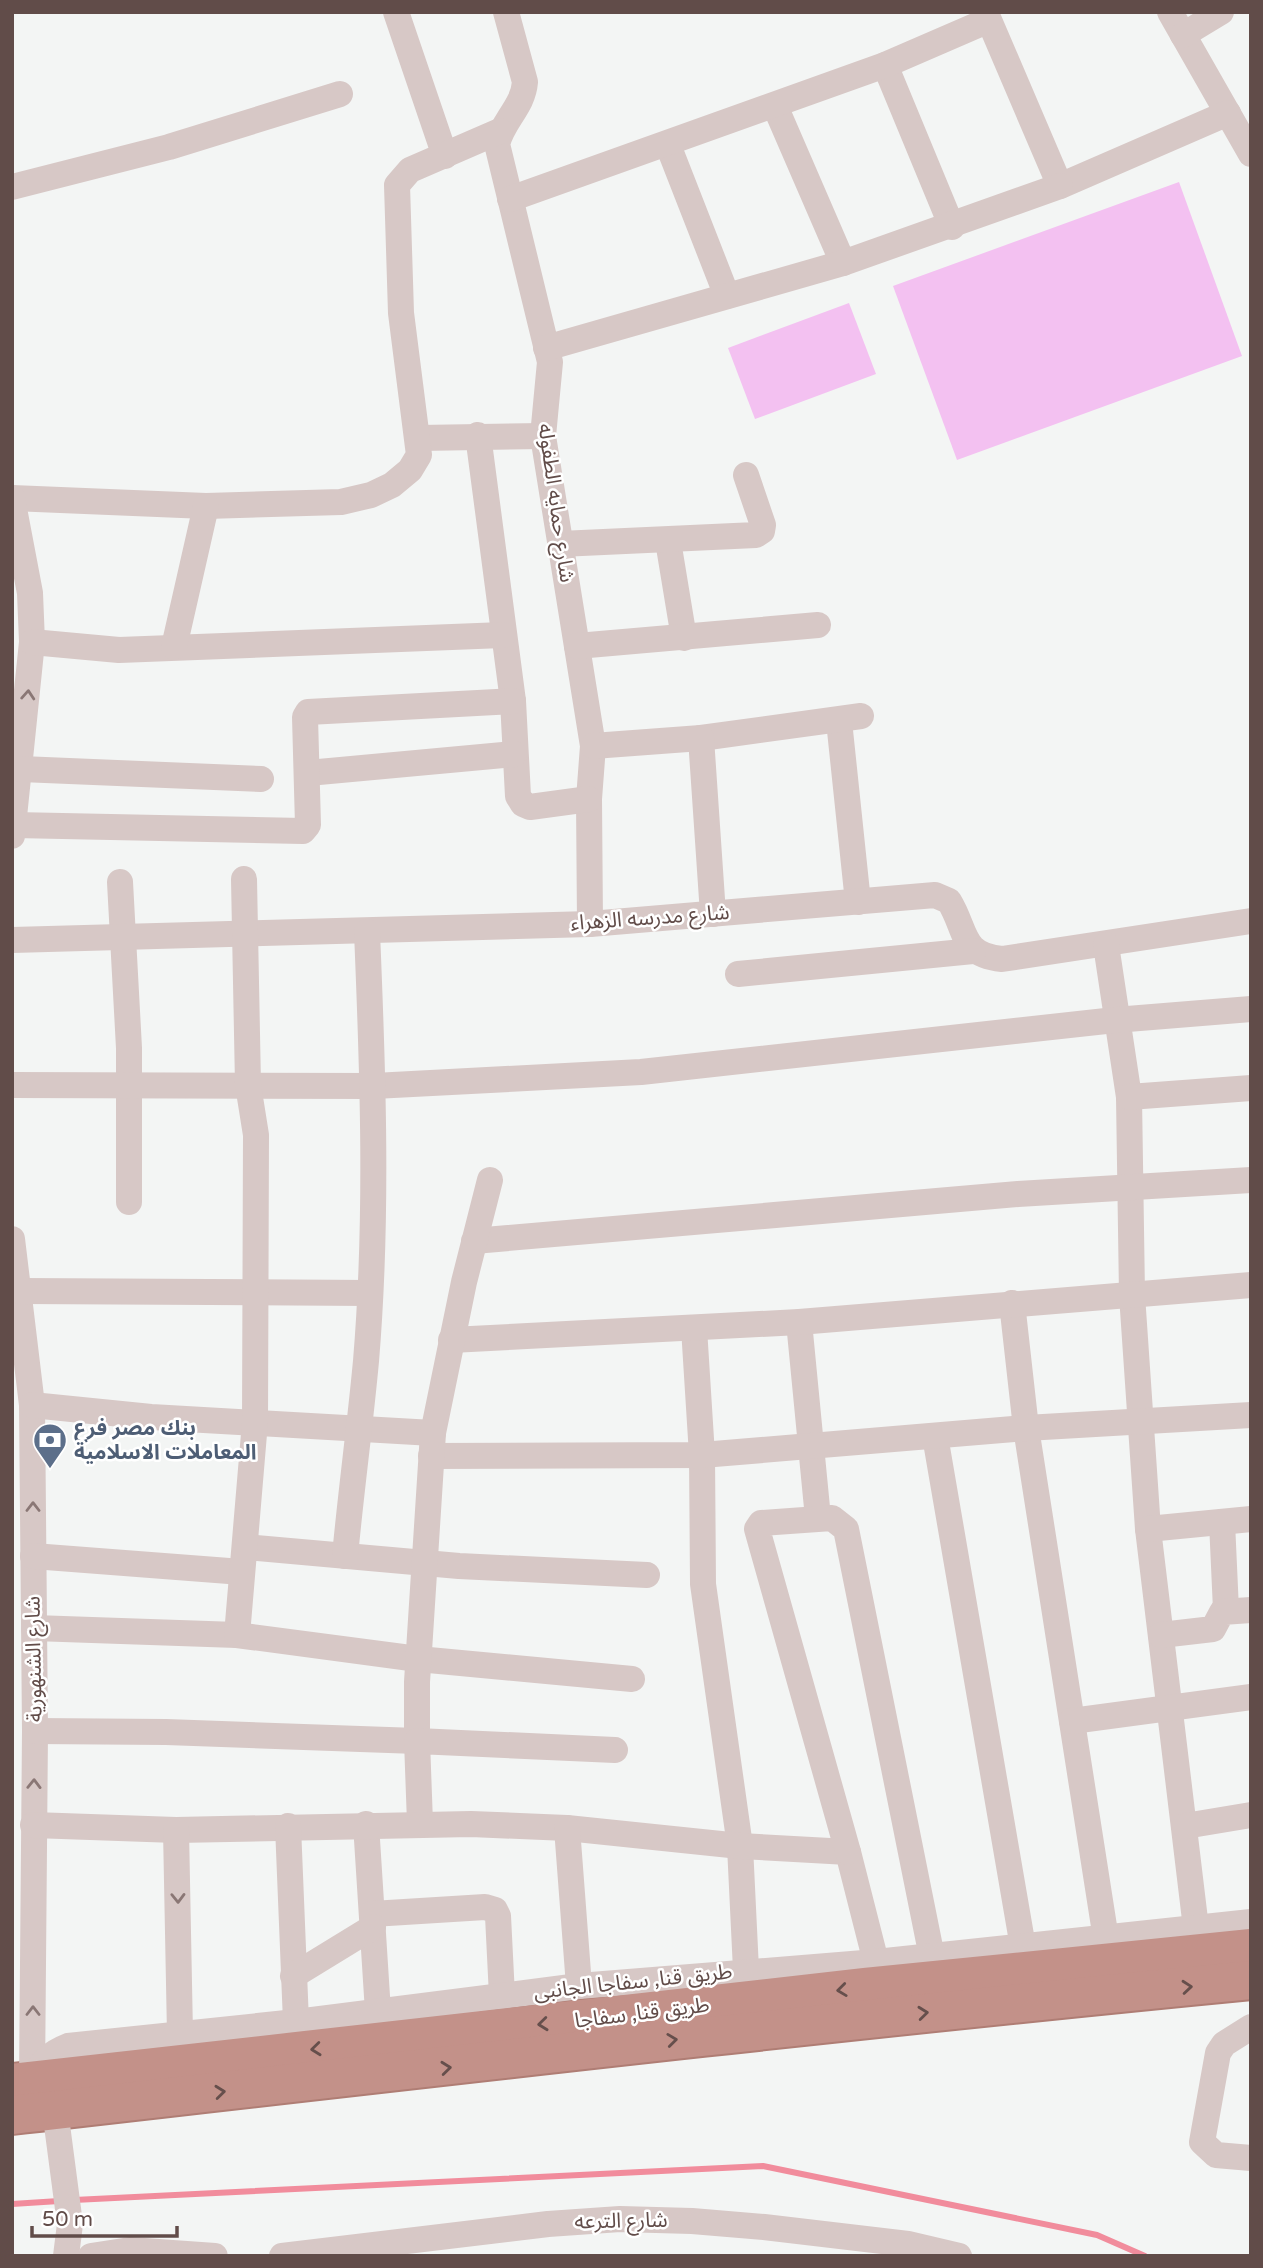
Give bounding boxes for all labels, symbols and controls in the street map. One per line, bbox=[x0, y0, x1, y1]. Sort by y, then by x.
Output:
street label: شارع حمايه الطفوله bbox=[530, 422, 580, 584]
one-way arrow bbox=[20, 689, 35, 700]
street label: شارع مدرسه الزهراء bbox=[570, 900, 730, 938]
place label: بنك مصر فرع المعاملات الاسلامية bbox=[74, 1416, 257, 1465]
bank icon: بنك مصر فرع المعاملات الاسلامية bbox=[31, 1421, 69, 1470]
one-way arrow bbox=[25, 1502, 41, 1512]
street label: شارع الشنهورية bbox=[20, 1596, 50, 1722]
one-way arrow bbox=[26, 1778, 42, 1789]
one-way arrow bbox=[170, 1893, 185, 1904]
street label: طريق قنا, سفاجا الجانبى bbox=[533, 1959, 733, 2005]
one-way arrow bbox=[1181, 1979, 1192, 1994]
one-way arrow bbox=[836, 1982, 847, 1997]
street label: طريق قنا, سفاجا bbox=[573, 1992, 711, 2034]
one-way arrow bbox=[25, 2006, 41, 2016]
one-way arrow bbox=[918, 2006, 929, 2021]
one-way arrow bbox=[537, 2017, 548, 2032]
one-way arrow bbox=[666, 2033, 678, 2048]
one-way arrow bbox=[311, 2041, 322, 2056]
one-way arrow bbox=[441, 2061, 452, 2076]
one-way arrow bbox=[214, 2084, 226, 2099]
scale bar bbox=[32, 2194, 177, 2238]
text: 50 m bbox=[42, 2207, 93, 2232]
street label: شارع الترعه bbox=[574, 2208, 668, 2236]

